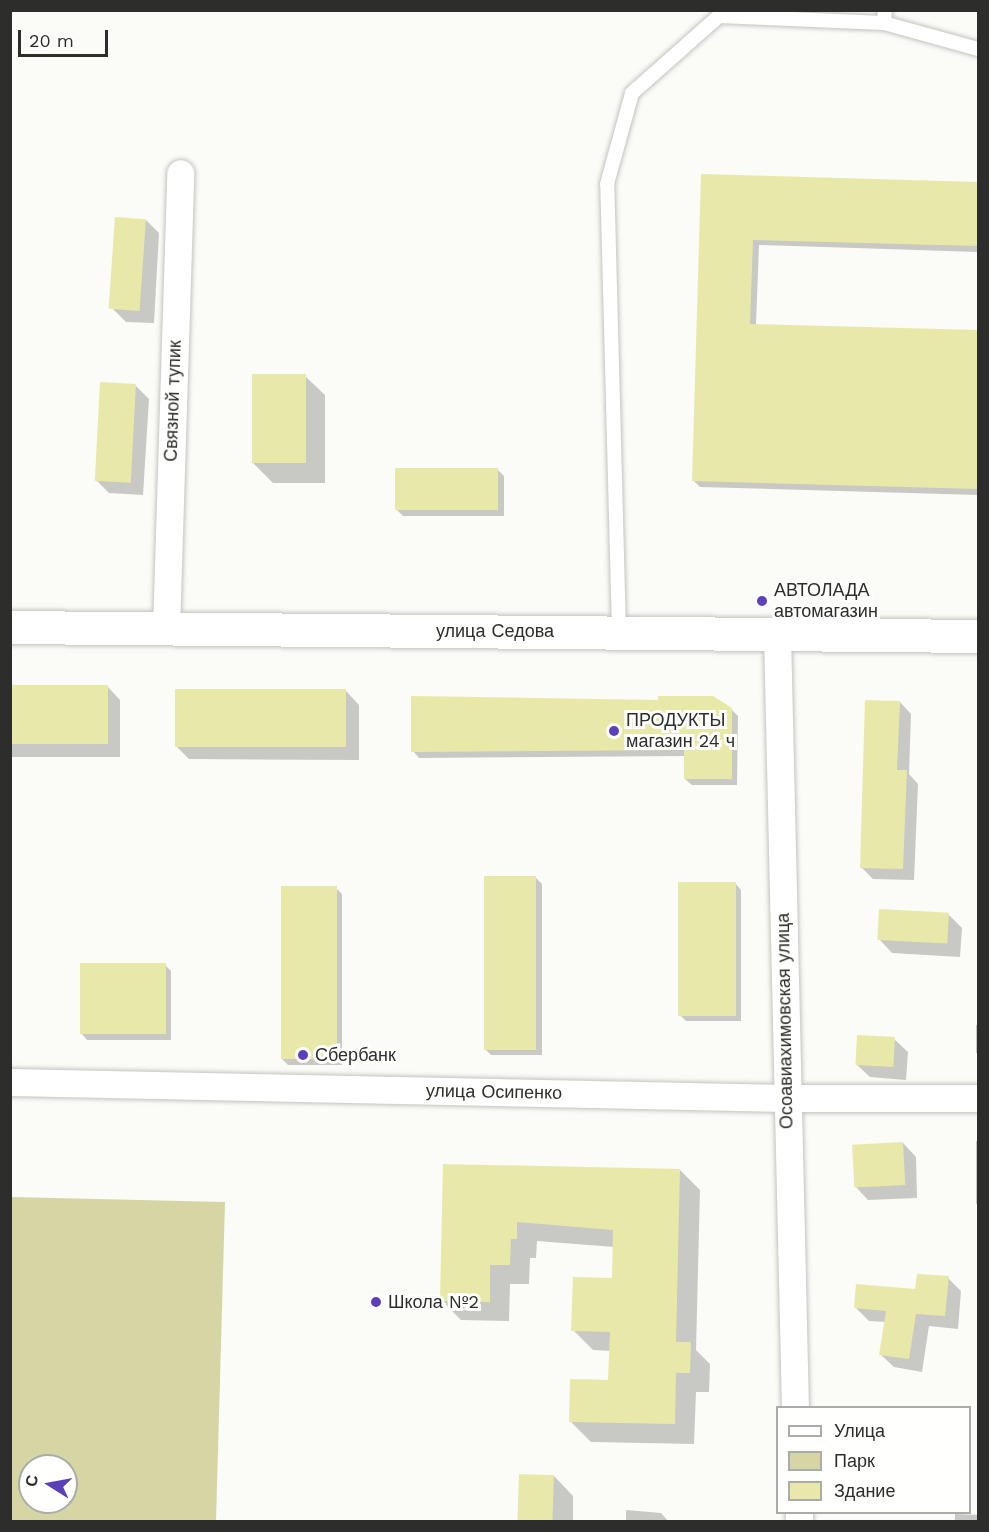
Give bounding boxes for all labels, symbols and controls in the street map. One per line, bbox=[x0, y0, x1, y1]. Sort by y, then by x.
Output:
scale bar bbox=[21, 18, 111, 56]
text: 20 m bbox=[29, 30, 74, 51]
street label: Связной тупик bbox=[160, 340, 186, 462]
place label: АВТОЛАДА автомагазин bbox=[774, 580, 878, 622]
marker: АВТОЛАДА автомагазин bbox=[755, 594, 769, 608]
street label: улица Седова bbox=[436, 620, 554, 642]
place label: ПРОДУКТЫ магазин 24 ч bbox=[626, 710, 735, 752]
marker: ПРОДУКТЫ магазин 24 ч bbox=[607, 724, 621, 738]
street label: Осоавиахимовская улица bbox=[772, 913, 798, 1129]
place label: Сбербанк bbox=[315, 1044, 396, 1066]
marker: Сбербанк bbox=[296, 1048, 310, 1062]
street label: улица Осипенко bbox=[426, 1080, 562, 1104]
place label: Школа №2 bbox=[388, 1291, 479, 1313]
marker: Школа №2 bbox=[369, 1295, 383, 1309]
legend bbox=[776, 1406, 971, 1514]
text: Улица bbox=[834, 1420, 885, 1441]
text: Парк bbox=[834, 1450, 875, 1471]
north arrow bbox=[18, 1454, 78, 1514]
text: С bbox=[21, 1473, 42, 1488]
text: Здание bbox=[834, 1480, 895, 1501]

